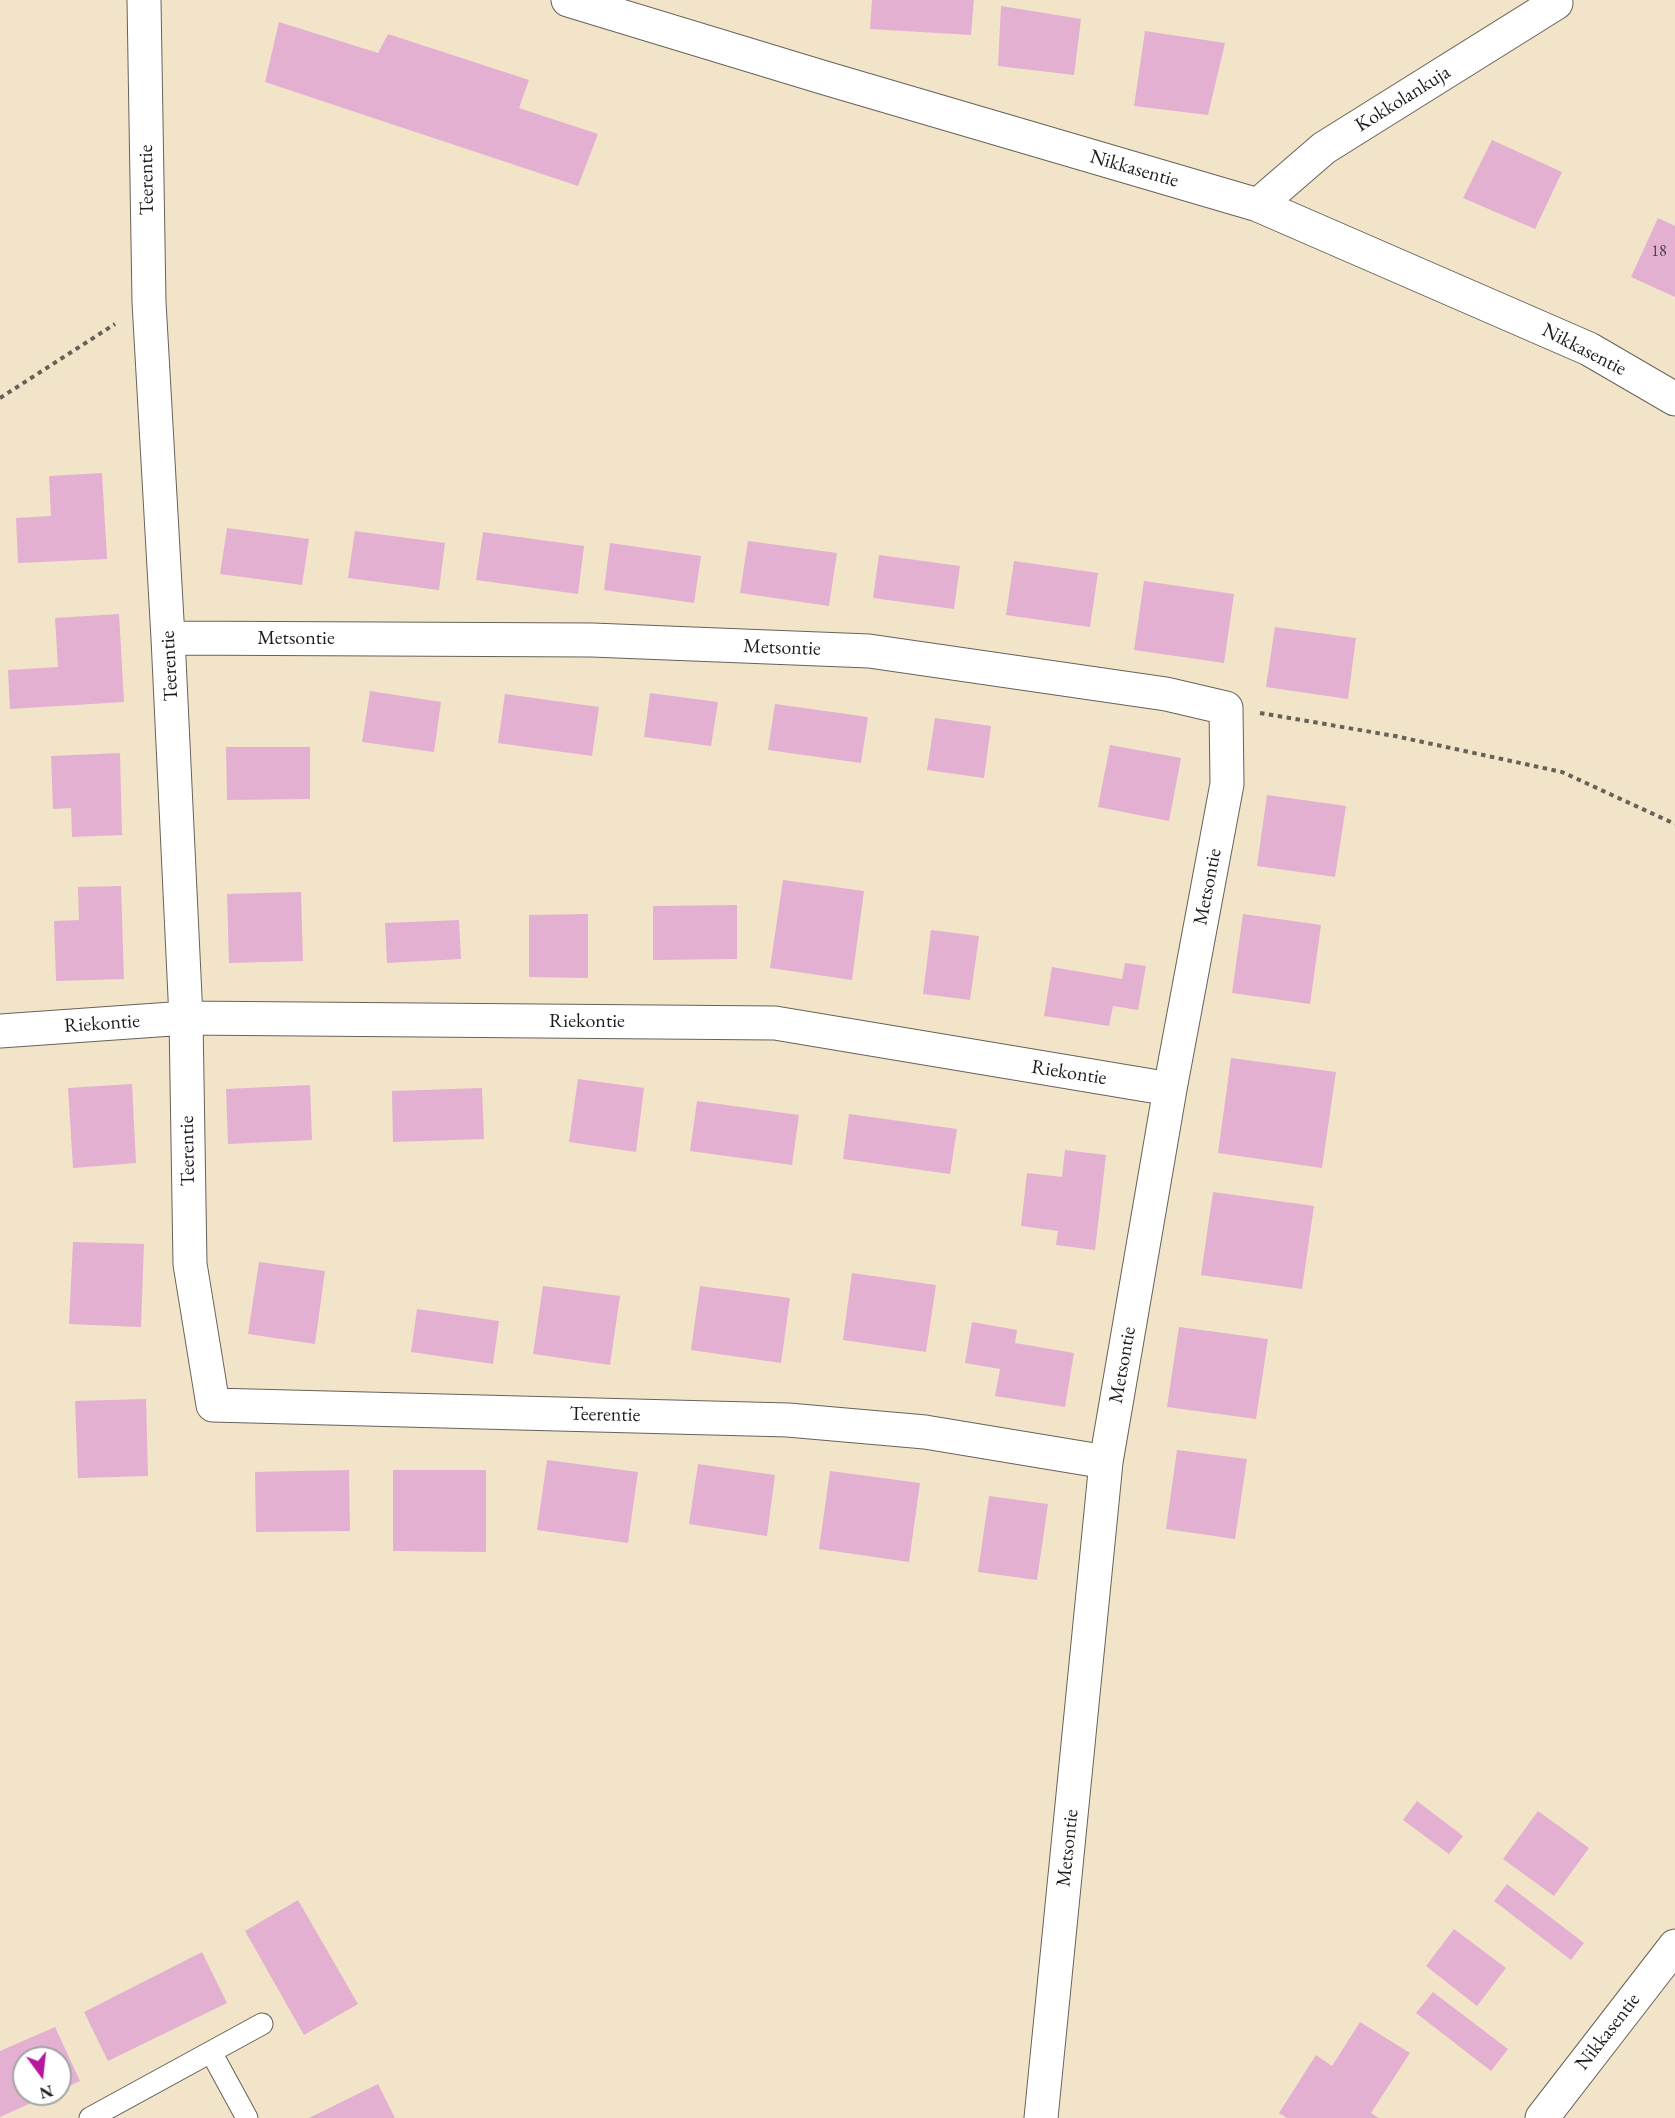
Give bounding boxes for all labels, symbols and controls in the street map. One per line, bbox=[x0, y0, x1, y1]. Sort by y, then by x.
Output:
street label: Kokkolankuja bbox=[1351, 60, 1455, 138]
street label: Teerentie bbox=[134, 144, 160, 216]
street label: Nikkasentie bbox=[1087, 145, 1181, 193]
house number: 18 bbox=[1651, 242, 1667, 262]
street label: Nikkasentie bbox=[1538, 319, 1630, 381]
street label: Metsontie bbox=[257, 627, 335, 651]
street label: Teerentie bbox=[156, 630, 184, 702]
street label: Metsontie bbox=[743, 635, 821, 661]
street label: Metsontie bbox=[1189, 847, 1227, 927]
street label: Riekontie bbox=[63, 1009, 141, 1039]
street label: Riekontie bbox=[549, 1010, 625, 1034]
street label: Riekontie bbox=[1030, 1055, 1108, 1091]
street label: Teerentie bbox=[175, 1115, 201, 1187]
street label: Metsontie bbox=[1104, 1325, 1142, 1405]
street label: Teerentie bbox=[569, 1402, 641, 1428]
street label: Metsontie bbox=[1052, 1808, 1084, 1888]
street label: Nikkasentie bbox=[1570, 1989, 1646, 2075]
north arrow bbox=[12, 2046, 72, 2106]
text: N bbox=[37, 2080, 55, 2104]

